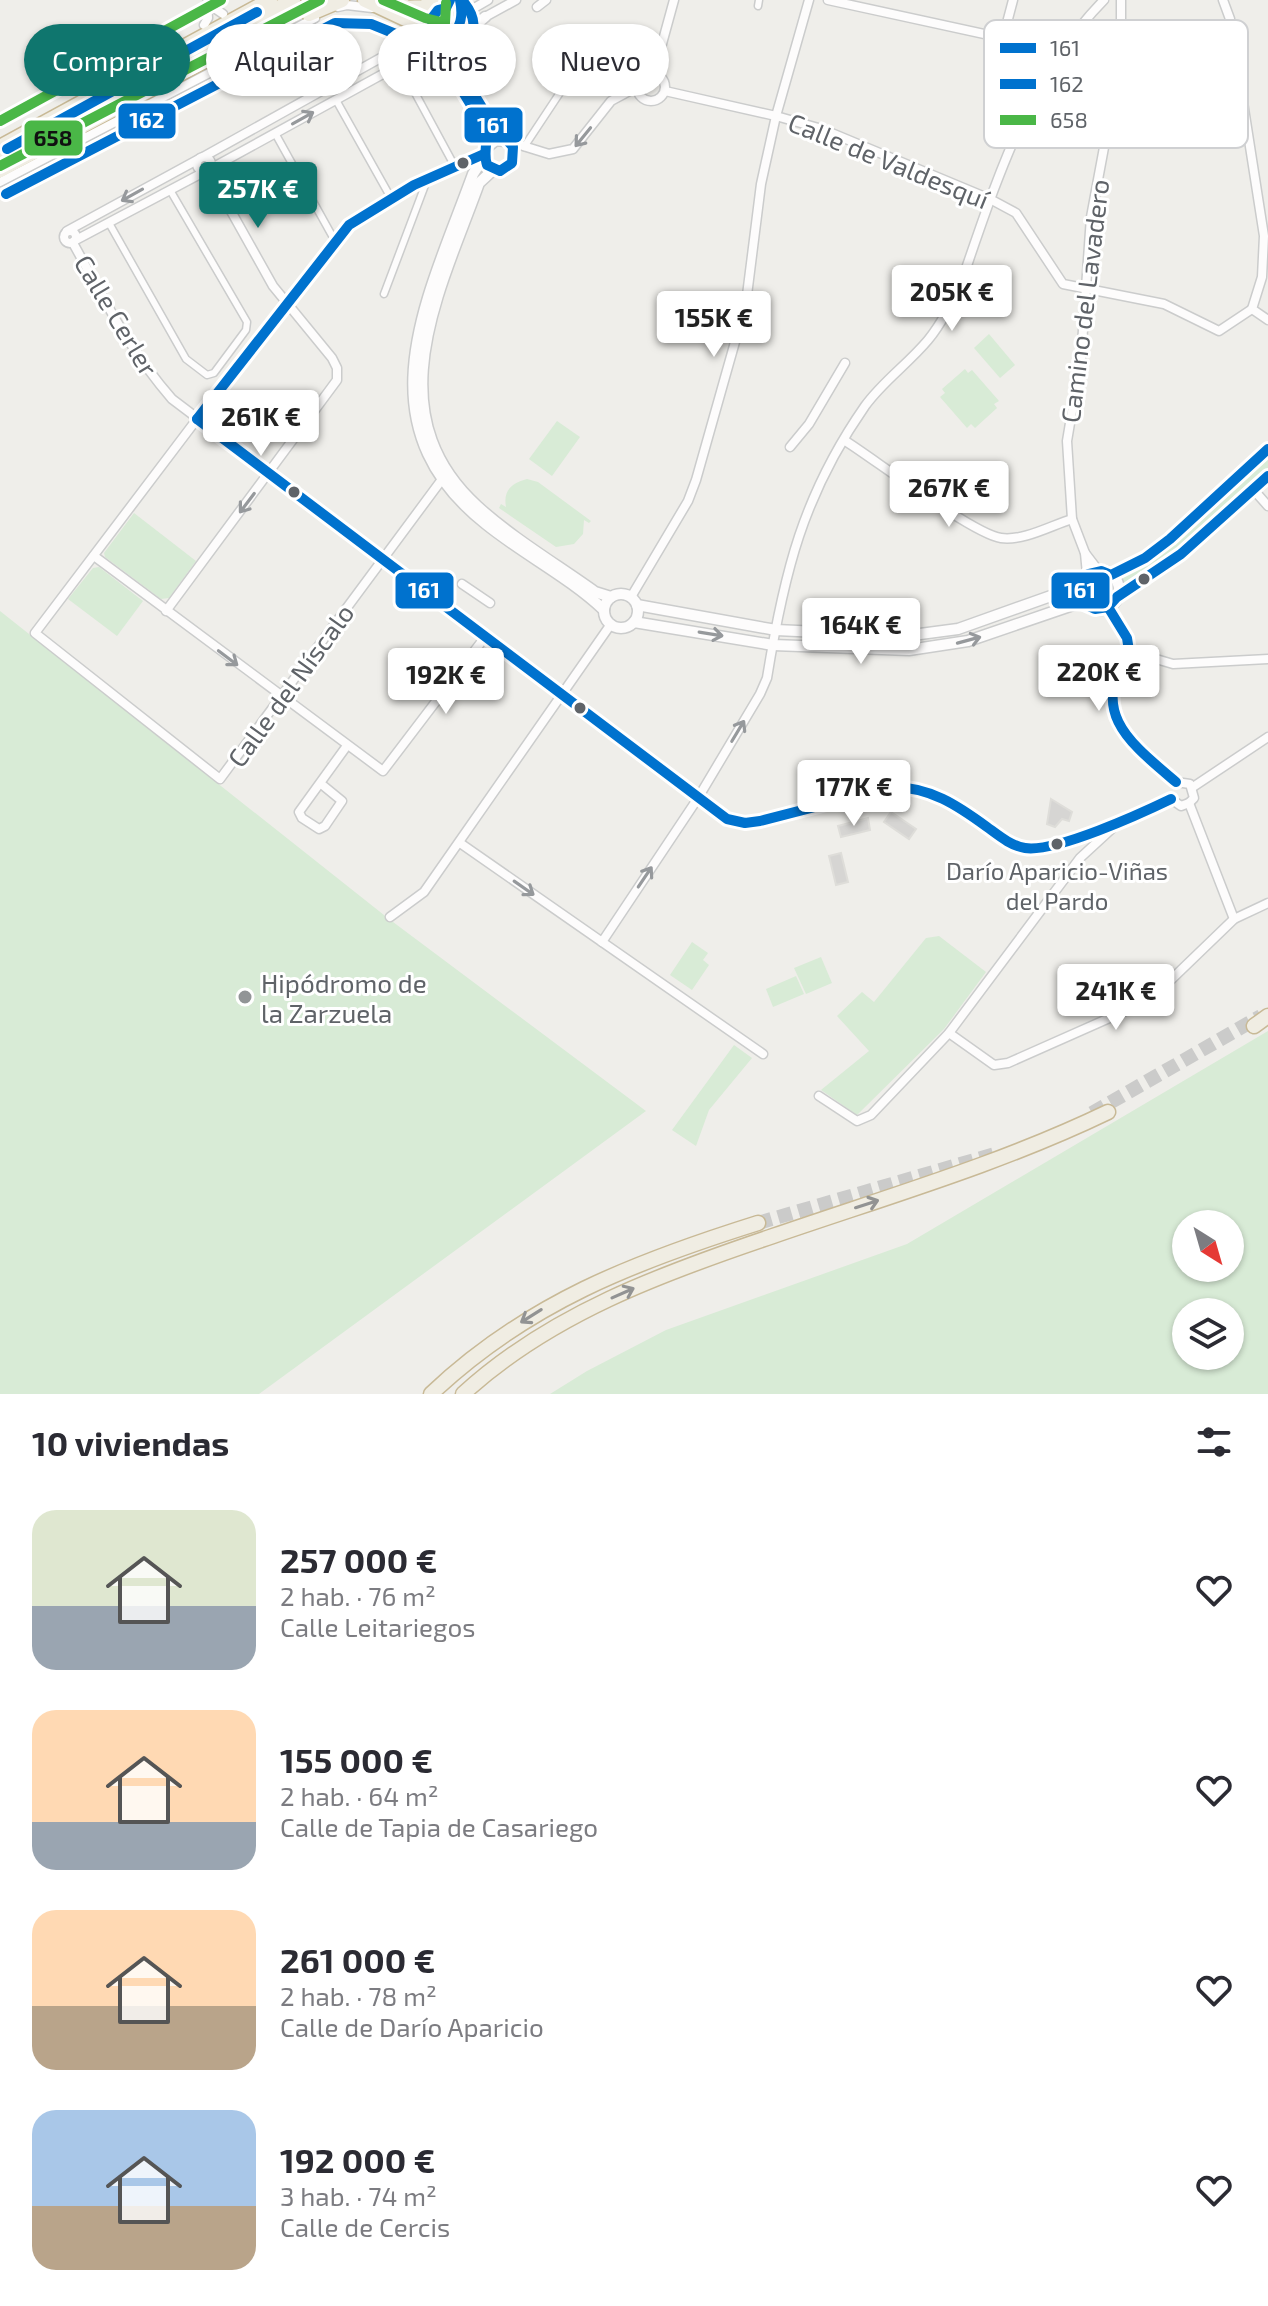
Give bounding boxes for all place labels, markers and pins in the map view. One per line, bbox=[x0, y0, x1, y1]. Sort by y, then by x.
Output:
unlabelled marker bbox=[455, 155, 471, 171]
pin: 257K € bbox=[193, 162, 323, 230]
pin: 205K € bbox=[887, 265, 1017, 333]
pin: 155K € bbox=[649, 291, 779, 359]
pin: 261K € bbox=[196, 390, 326, 458]
pin: 267K € bbox=[884, 461, 1014, 529]
unlabelled marker bbox=[286, 484, 302, 500]
unlabelled marker bbox=[1136, 571, 1152, 587]
pin: 164K € bbox=[796, 598, 926, 666]
pin: 220K € bbox=[1034, 645, 1164, 713]
pin: 192K € bbox=[381, 648, 511, 716]
unlabelled marker bbox=[572, 700, 588, 716]
pin: 177K € bbox=[789, 760, 919, 828]
marker: Darío Aparicio-Viñas del Pardo bbox=[1049, 836, 1065, 852]
place label: Darío Aparicio-Viñas del Pardo bbox=[946, 856, 1168, 915]
pin: 241K € bbox=[1051, 964, 1181, 1032]
place label: Hipódromo de la Zarzuela bbox=[261, 967, 427, 1028]
marker: Hipódromo de la Zarzuela bbox=[236, 988, 254, 1006]

